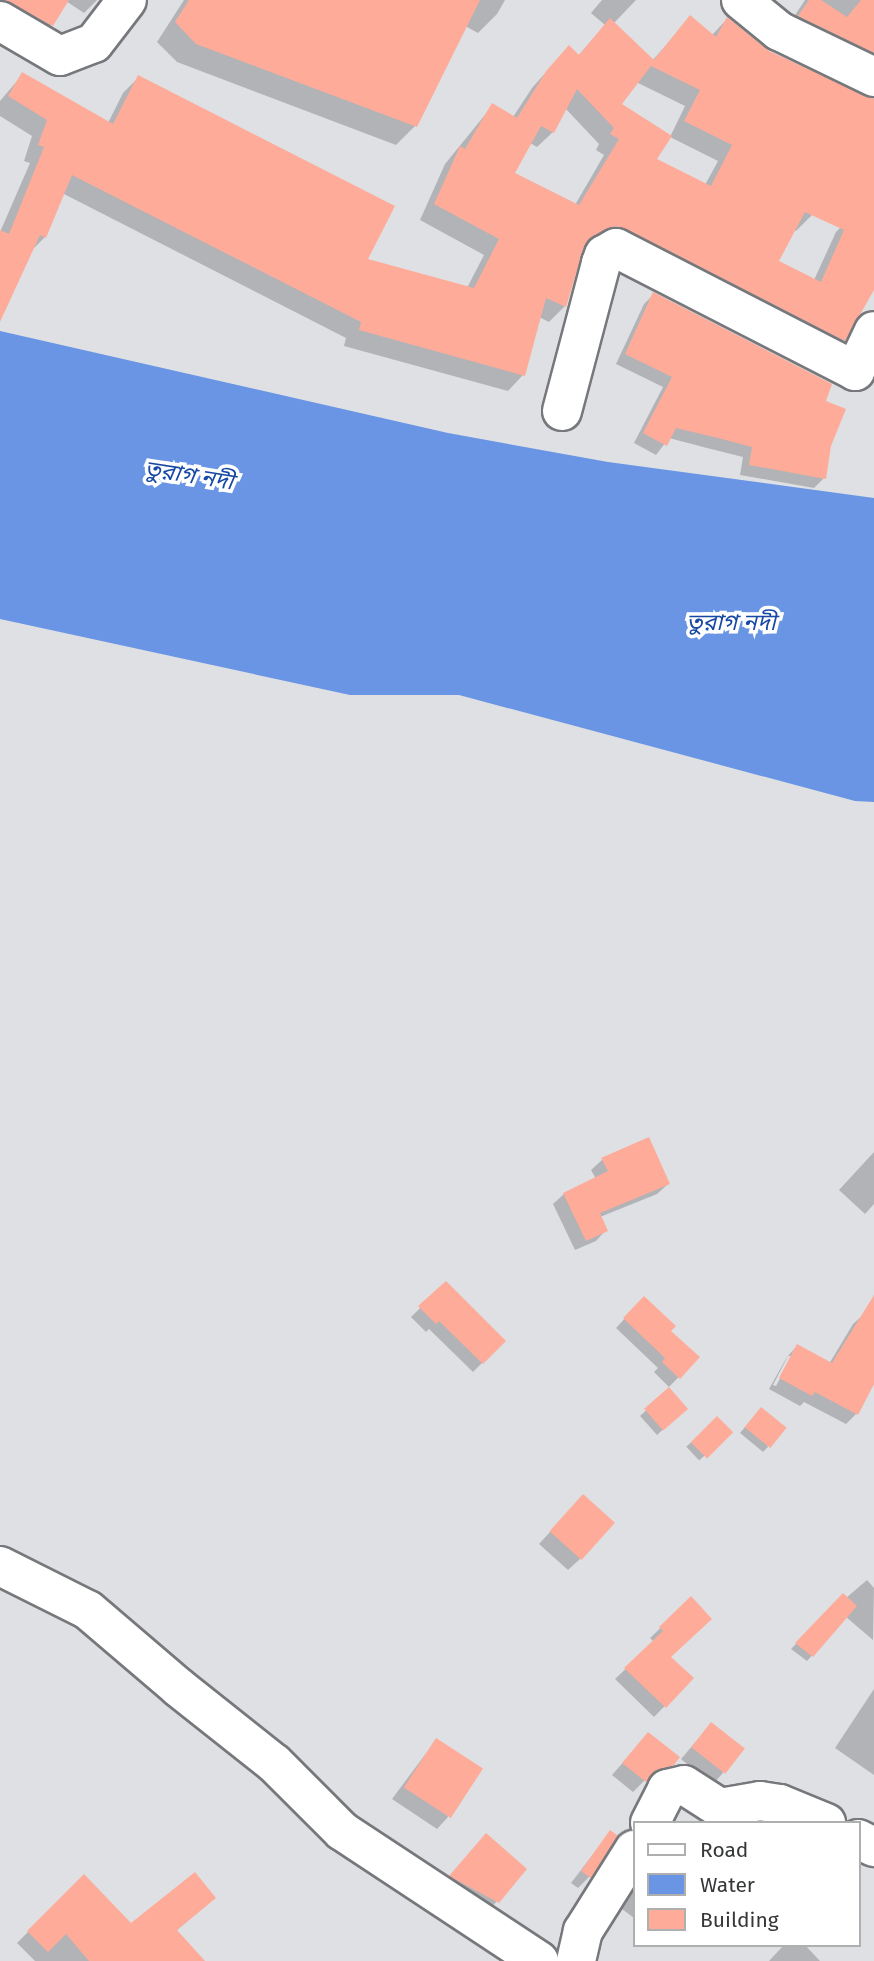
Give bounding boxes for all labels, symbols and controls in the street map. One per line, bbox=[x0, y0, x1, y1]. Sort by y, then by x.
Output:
water label: তুরাগ নদী bbox=[143, 454, 235, 496]
water label: তুরাগ নদী bbox=[686, 608, 776, 636]
legend bbox=[632, 1821, 860, 1947]
text: Road bbox=[700, 1837, 748, 1863]
text: Water bbox=[700, 1872, 755, 1898]
text: Building bbox=[700, 1907, 779, 1933]

